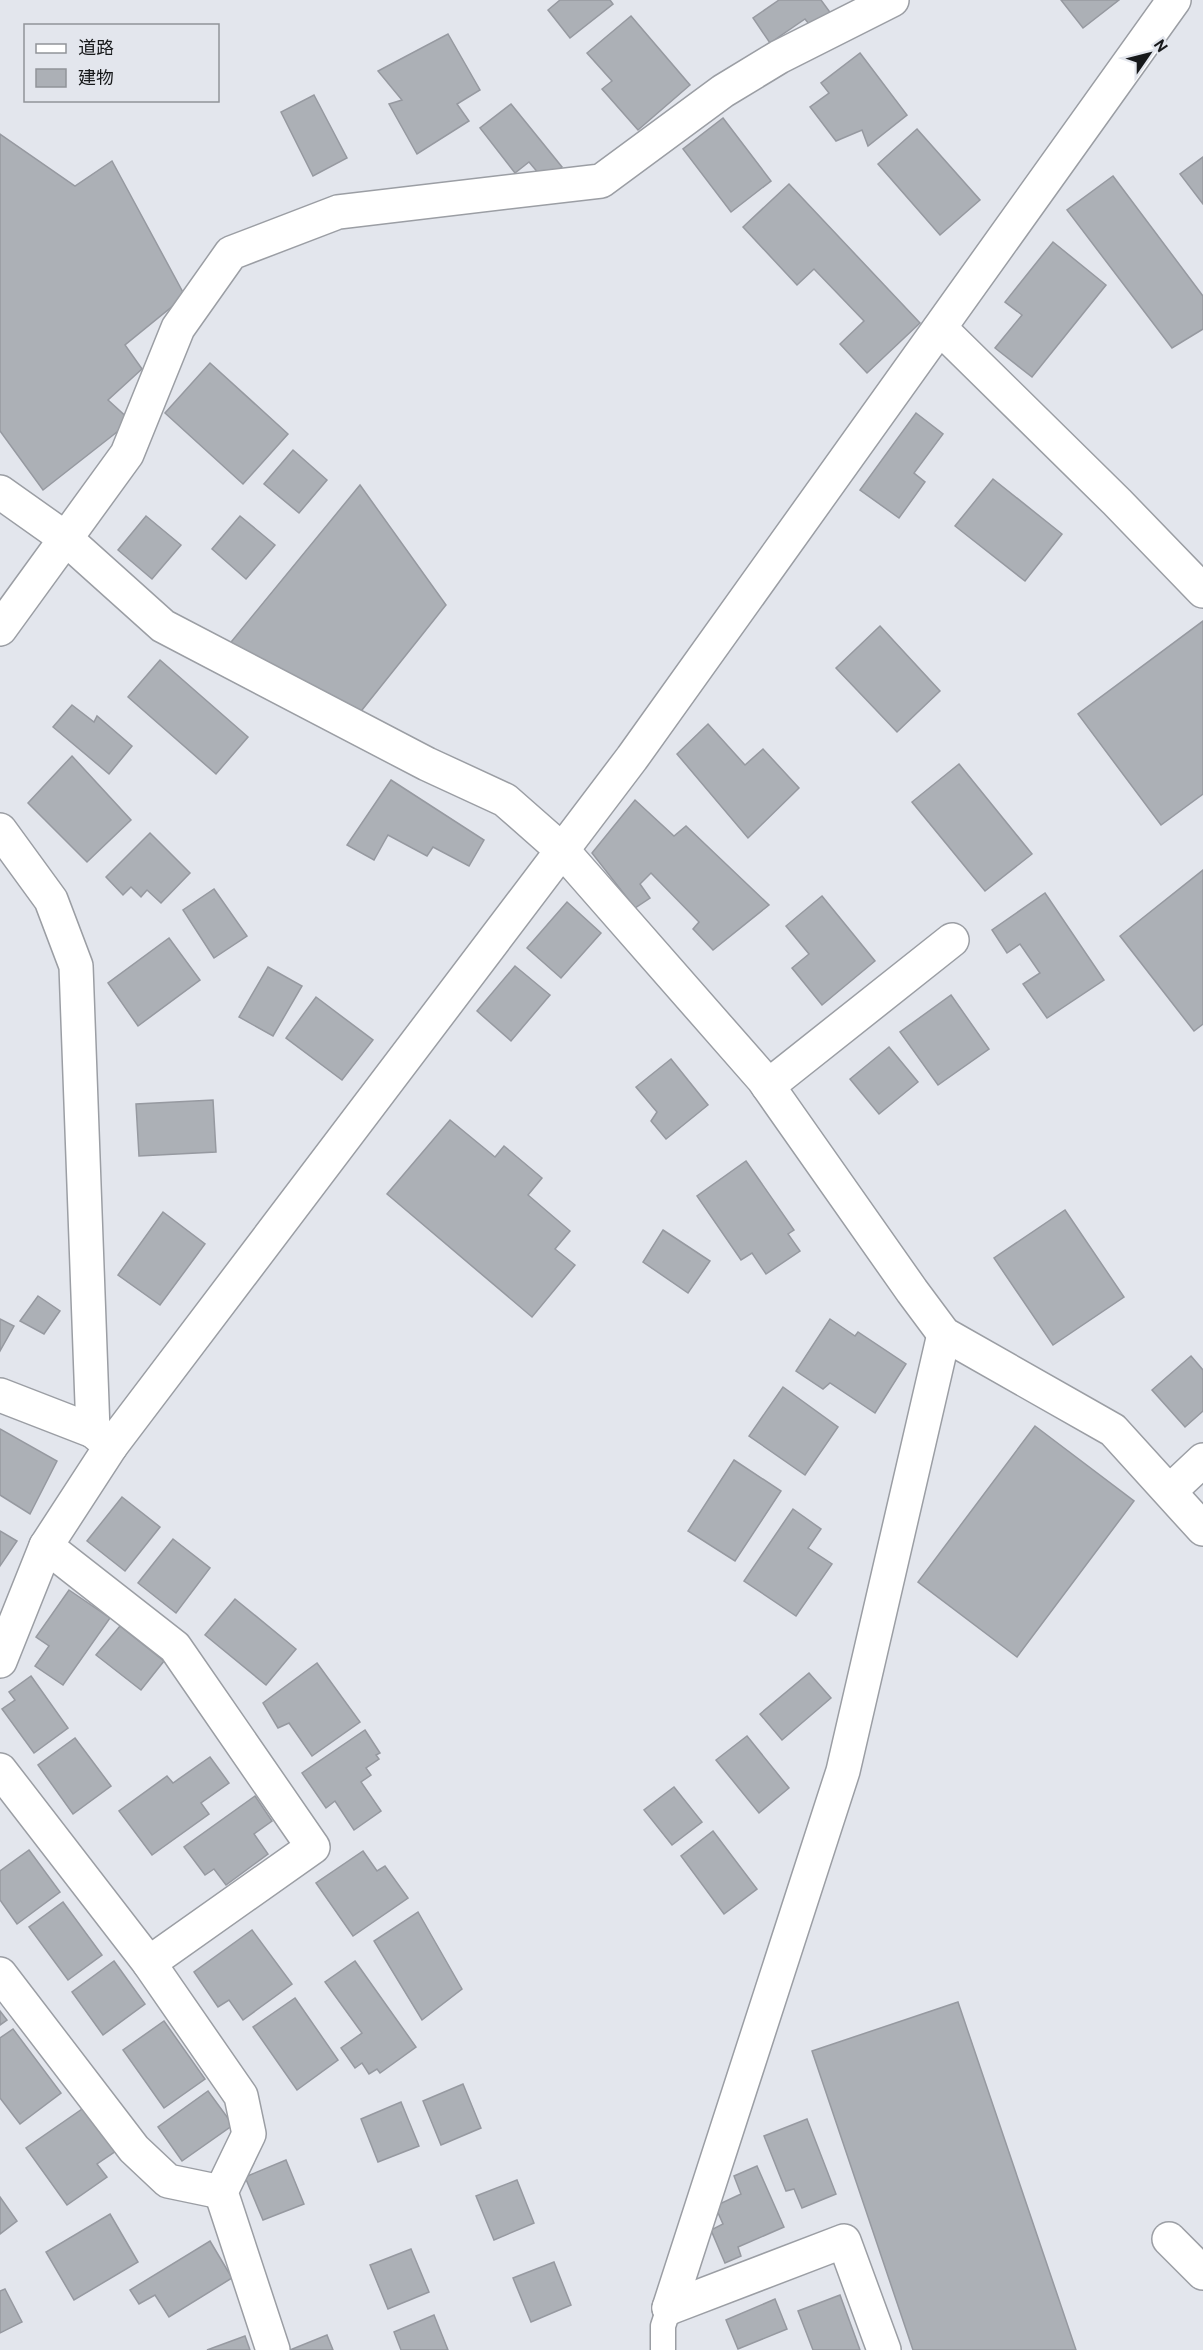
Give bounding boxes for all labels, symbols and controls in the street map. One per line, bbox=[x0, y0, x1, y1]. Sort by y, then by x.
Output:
legend bbox=[24, 24, 219, 102]
north arrow bbox=[1119, 24, 1179, 84]
text: N bbox=[1148, 36, 1171, 57]
text: 道路 bbox=[78, 38, 114, 61]
text: 建物 bbox=[78, 68, 114, 91]

